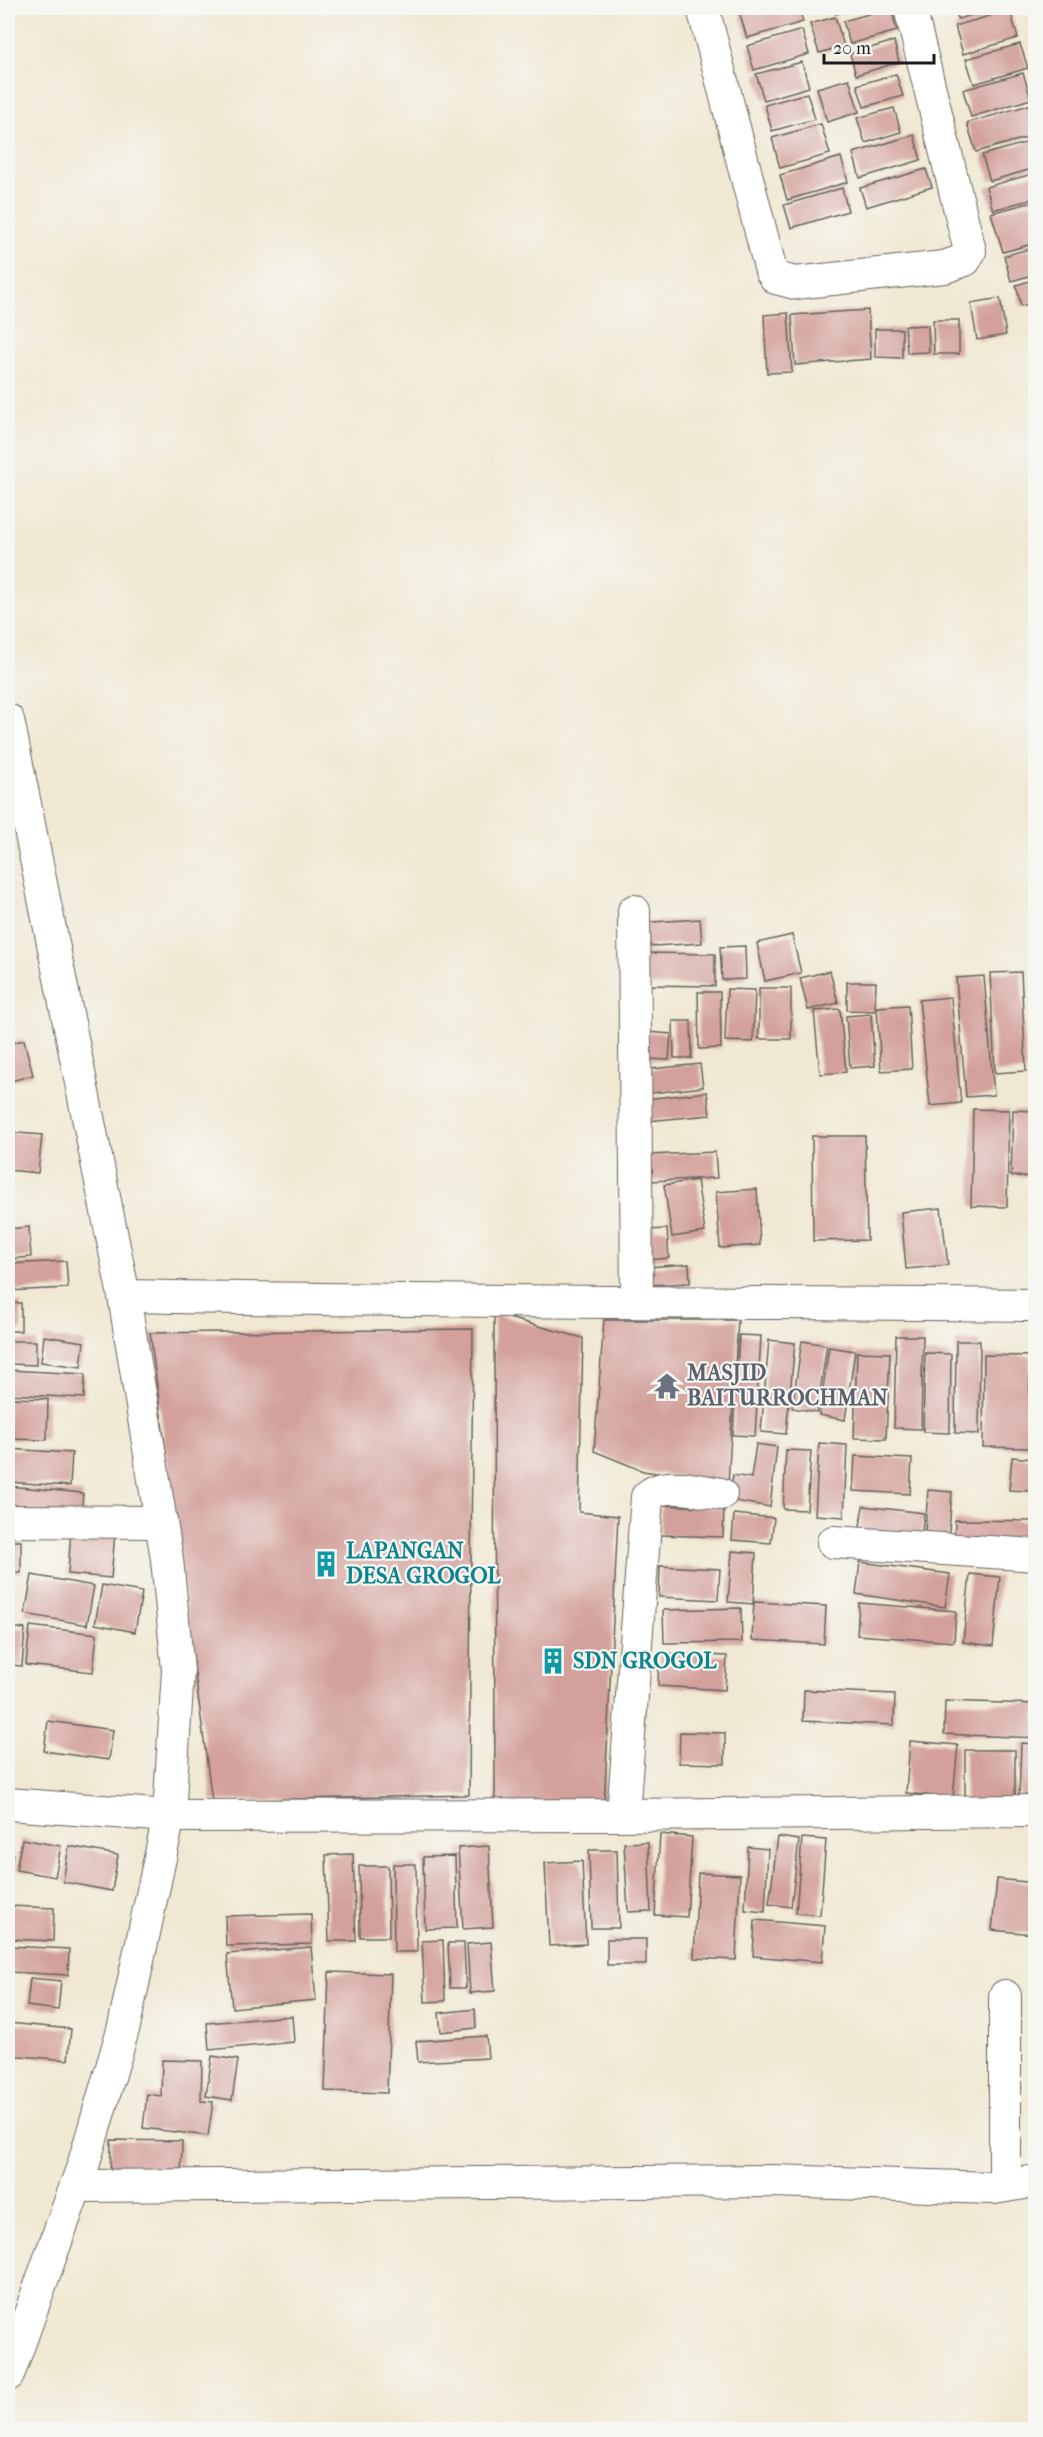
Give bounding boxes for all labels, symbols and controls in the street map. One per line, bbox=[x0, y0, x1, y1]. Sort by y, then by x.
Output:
scale bar bbox=[824, 27, 934, 65]
text: 20 m bbox=[833, 38, 871, 59]
place label: MASJID BAITURROCHMAN bbox=[686, 1360, 888, 1411]
temple icon: MASJID BAITURROCHMAN bbox=[652, 1371, 682, 1401]
place label: LAPANGAN DESA GROGOL bbox=[346, 1538, 501, 1589]
building icon: LAPANGAN DESA GROGOL bbox=[311, 1549, 341, 1579]
building icon: SDN GROGOL bbox=[538, 1646, 568, 1676]
place label: SDN GROGOL bbox=[573, 1648, 717, 1674]

